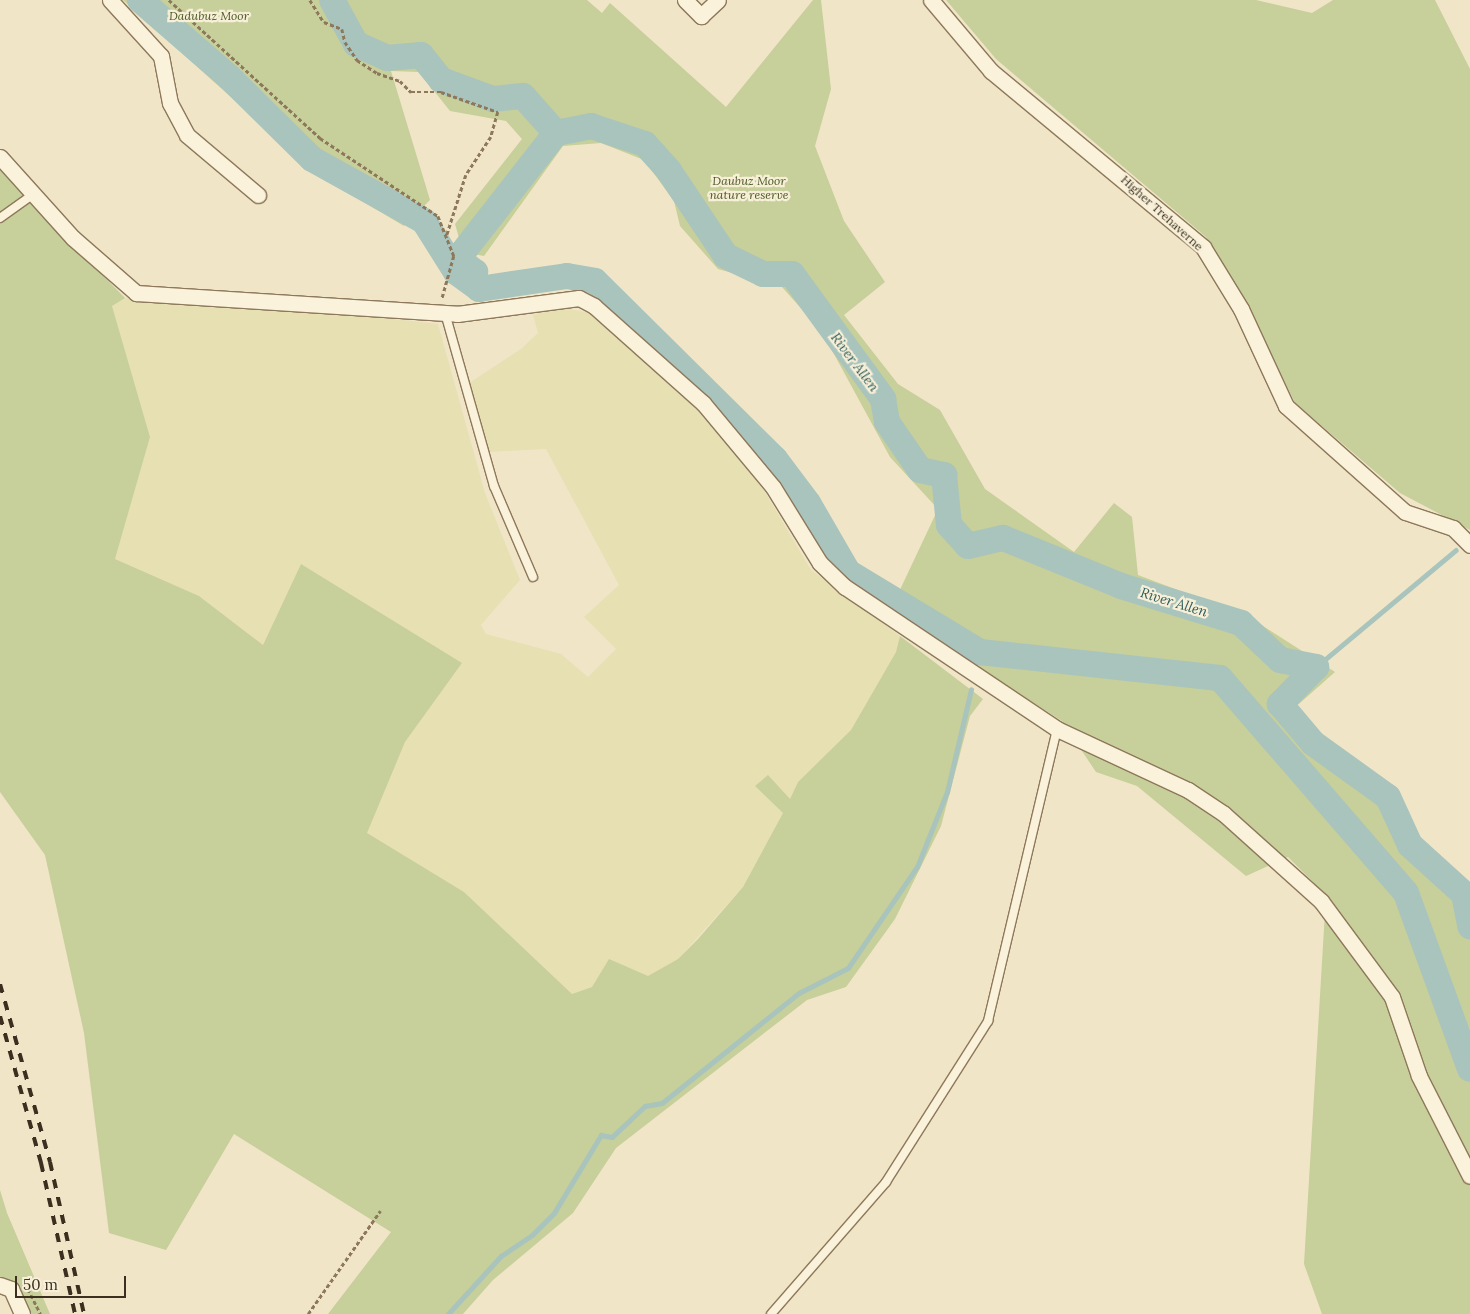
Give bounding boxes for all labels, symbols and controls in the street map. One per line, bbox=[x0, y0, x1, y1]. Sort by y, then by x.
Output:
park label: Dadubuz Moor bbox=[169, 9, 249, 23]
street label: Higher Trehaverne bbox=[1118, 172, 1206, 254]
park label: Daubuz Moor nature reserve bbox=[709, 174, 789, 202]
water label: River Allen bbox=[827, 329, 883, 395]
water label: River Allen bbox=[1138, 584, 1210, 620]
scale bar bbox=[18, 1266, 129, 1298]
text: 50 m bbox=[23, 1275, 58, 1294]

